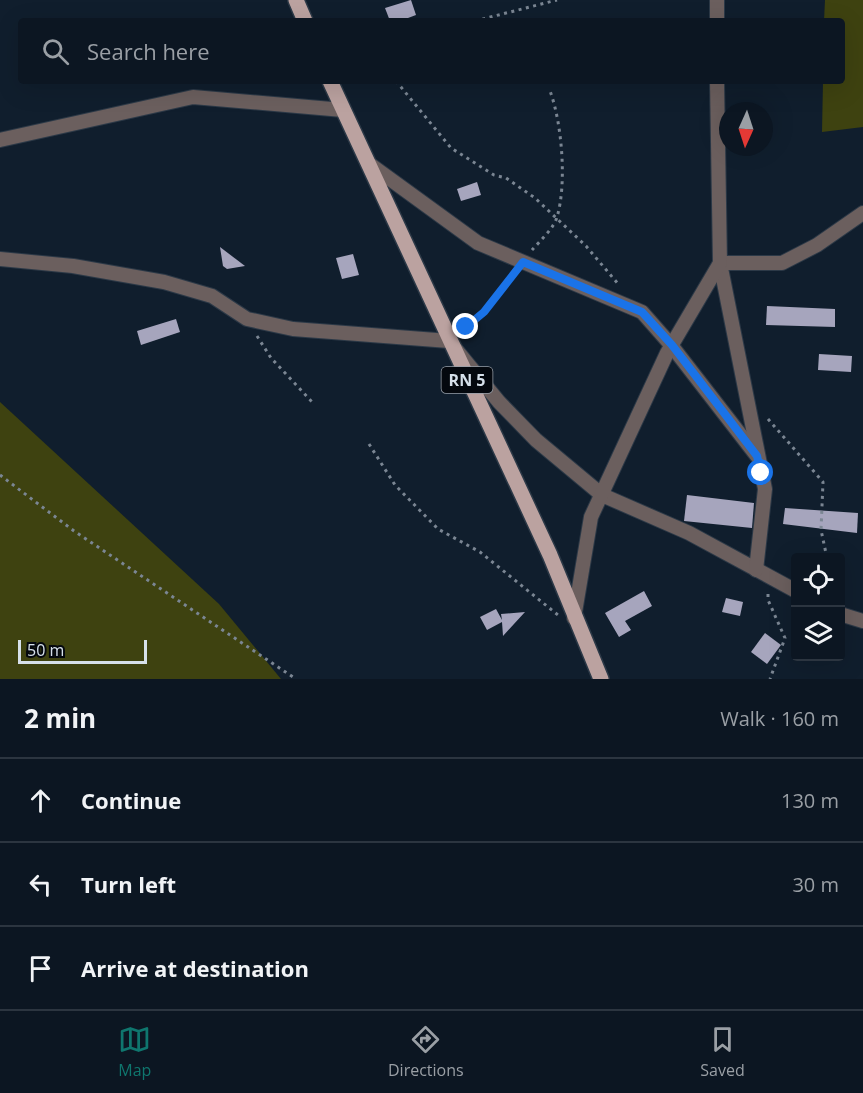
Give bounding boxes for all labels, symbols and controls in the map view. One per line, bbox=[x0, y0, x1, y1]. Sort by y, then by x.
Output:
search box bbox=[18, 18, 845, 84]
icon: search bbox=[39, 35, 72, 68]
text: Search here bbox=[87, 36, 210, 66]
north arrow bbox=[719, 102, 773, 156]
route end bbox=[452, 313, 478, 339]
road number: RN 5 bbox=[442, 367, 492, 393]
route start bbox=[747, 459, 773, 485]
map controls bbox=[791, 553, 845, 661]
button: locate bbox=[791, 553, 845, 607]
button: layers bbox=[791, 607, 845, 661]
scale bar bbox=[18, 637, 147, 664]
text: 50 m bbox=[27, 639, 64, 661]
text: 2 min bbox=[24, 700, 96, 736]
text: Walk · 160 m bbox=[720, 705, 839, 732]
icon: ahead bbox=[24, 784, 57, 817]
text: Continue bbox=[81, 785, 181, 815]
text: 130 m bbox=[781, 787, 839, 814]
icon: left bbox=[24, 868, 57, 901]
text: Turn left bbox=[81, 869, 176, 899]
text: 30 m bbox=[792, 871, 839, 898]
icon: arrive bbox=[24, 952, 57, 985]
text: Arrive at destination bbox=[81, 953, 309, 983]
tab: Map bbox=[118, 1023, 151, 1081]
tab: Directions bbox=[388, 1023, 464, 1081]
tab: Saved bbox=[700, 1023, 745, 1081]

